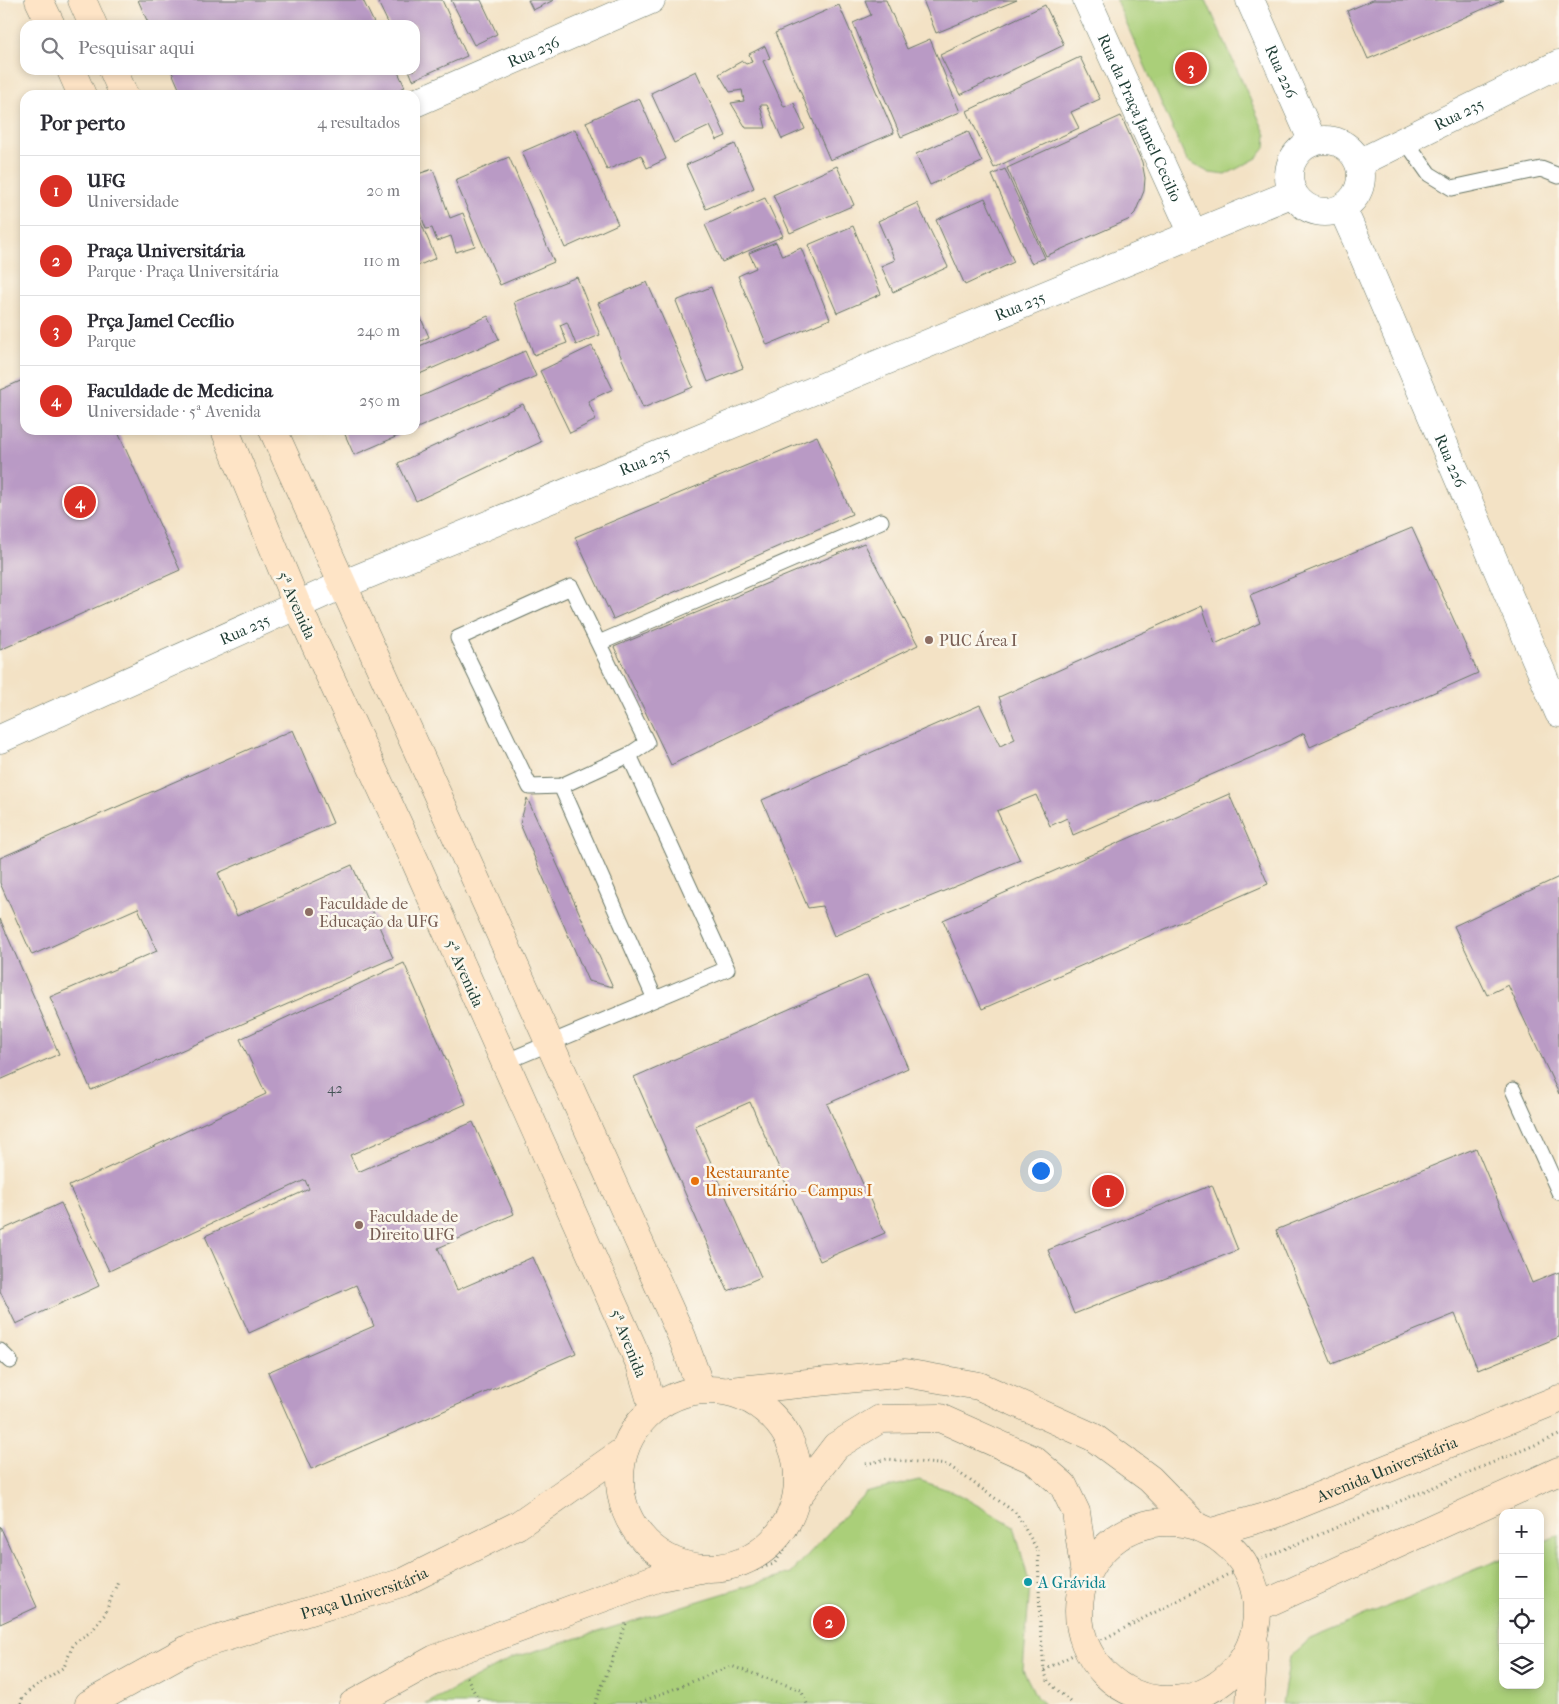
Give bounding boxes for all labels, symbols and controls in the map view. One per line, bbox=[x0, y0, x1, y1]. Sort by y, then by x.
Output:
search box bbox=[20, 20, 420, 75]
street label: Rua da Praça Jamel Cecilio bbox=[1094, 31, 1186, 205]
street label: Rua 236 bbox=[505, 32, 563, 72]
icon: search bbox=[38, 34, 66, 62]
text: Pesquisar aqui bbox=[78, 37, 195, 59]
street label: Rua 226 bbox=[1261, 42, 1301, 101]
pin: 3 bbox=[1175, 49, 1207, 87]
street label: Rua 235 bbox=[1431, 94, 1487, 134]
text: Por perto bbox=[40, 111, 125, 135]
text: 4 resultados bbox=[317, 113, 400, 132]
text: UFG bbox=[87, 170, 125, 192]
text: 1 bbox=[53, 181, 59, 200]
text: 20 m bbox=[366, 181, 400, 200]
text: Universidade bbox=[87, 192, 179, 211]
text: Praça Universitária bbox=[87, 240, 245, 262]
text: 2 bbox=[52, 251, 60, 270]
text: 110 m bbox=[363, 251, 400, 270]
text: Parque · Praça Universitária bbox=[87, 262, 279, 281]
street label: Rua 235 bbox=[992, 287, 1048, 325]
text: Prça Jamel Cecílio bbox=[87, 310, 234, 332]
text: 3 bbox=[53, 321, 59, 340]
text: 240 m bbox=[357, 321, 400, 340]
text: Parque bbox=[87, 332, 136, 351]
text: Faculdade de Medicina bbox=[87, 380, 273, 402]
text: 4 bbox=[51, 391, 61, 410]
text: 250 m bbox=[359, 391, 400, 410]
text: Universidade · 5ª Avenida bbox=[87, 402, 261, 421]
street label: Rua 226 bbox=[1431, 431, 1470, 491]
street label: Rua 235 bbox=[616, 442, 673, 480]
pin: 4 bbox=[64, 483, 96, 521]
street label: 5ª Avenida bbox=[273, 569, 320, 642]
street label: Rua 235 bbox=[217, 610, 273, 649]
place label: PUC Área I bbox=[939, 630, 1017, 650]
marker: PUC Área I bbox=[923, 634, 935, 646]
place label: Faculdade de Educação da UFG bbox=[319, 894, 439, 931]
marker: Faculdade de Educação da UFG bbox=[303, 906, 315, 918]
street label: 5ª Avenida bbox=[441, 937, 488, 1010]
house number: 42 bbox=[327, 1080, 343, 1097]
your location bbox=[1028, 1158, 1054, 1184]
place label: Restaurante Universitário - Campus I bbox=[705, 1163, 872, 1200]
pin: 1 bbox=[1092, 1172, 1124, 1210]
marker: Restaurante Universitário - Campus I bbox=[689, 1175, 701, 1187]
place label: Faculdade de Direito UFG bbox=[369, 1207, 458, 1244]
marker: Faculdade de Direito UFG bbox=[353, 1219, 365, 1231]
street label: 5ª Avenida bbox=[606, 1306, 651, 1381]
street label: Avenida Universitária bbox=[1313, 1432, 1461, 1507]
map controls bbox=[1499, 1509, 1544, 1689]
button: + bbox=[1499, 1509, 1544, 1554]
button: − bbox=[1499, 1554, 1544, 1599]
street label: Praça Universitária bbox=[298, 1562, 431, 1623]
place label: A Grávida bbox=[1037, 1573, 1106, 1592]
marker: A Grávida bbox=[1022, 1576, 1034, 1588]
button: locate bbox=[1499, 1599, 1544, 1644]
pin: 2 bbox=[813, 1603, 845, 1641]
button: layers bbox=[1499, 1644, 1544, 1689]

